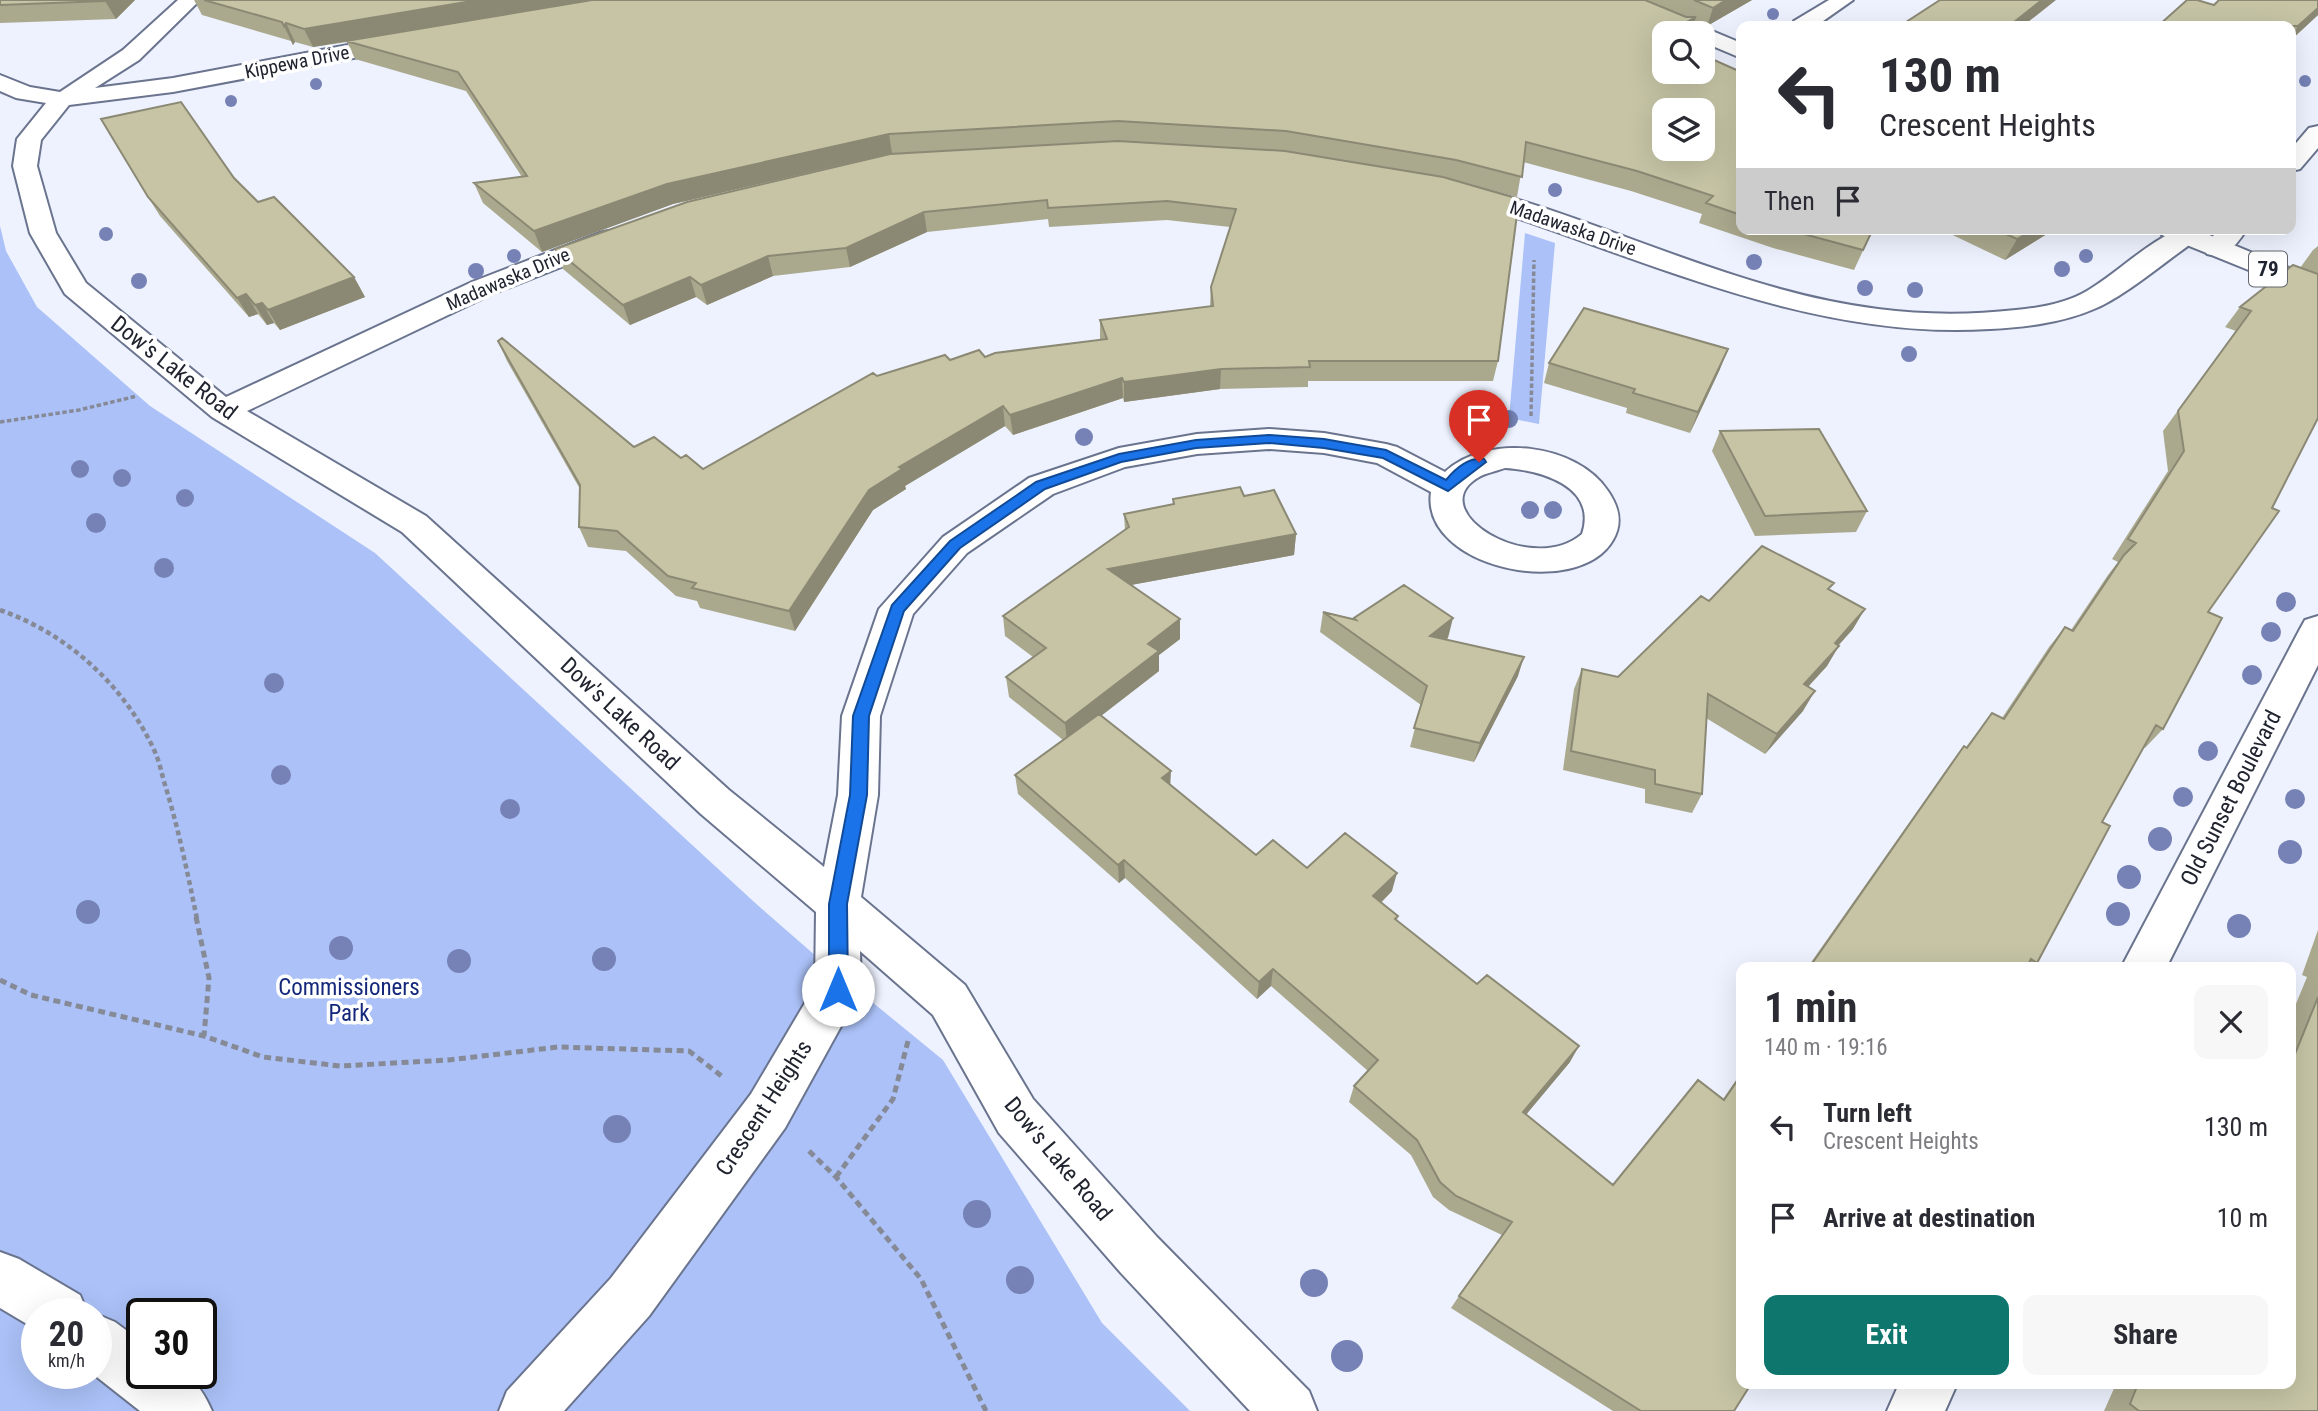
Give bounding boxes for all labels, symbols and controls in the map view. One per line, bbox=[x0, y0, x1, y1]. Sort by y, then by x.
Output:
map controls bbox=[1652, 21, 1715, 161]
button: search bbox=[1652, 21, 1715, 84]
street label: Kippewa Drive bbox=[243, 41, 351, 83]
text: 130 m bbox=[1879, 47, 2001, 104]
icon: left bbox=[1764, 49, 1855, 140]
button: layers bbox=[1652, 98, 1715, 161]
text: Crescent Heights bbox=[1879, 106, 2096, 144]
icon: arrive bbox=[1829, 182, 1867, 220]
text: Then bbox=[1764, 186, 1815, 216]
street label: Madawaska Drive bbox=[1507, 196, 1639, 260]
street label: Madawaska Drive bbox=[443, 243, 573, 315]
road number: 79 bbox=[2249, 252, 2287, 286]
street label: Dow's Lake Road bbox=[105, 310, 243, 426]
pin bbox=[1449, 390, 1509, 462]
icon: arrive bbox=[1460, 401, 1498, 439]
street label: Dow's Lake Road bbox=[555, 652, 685, 776]
street label: Old Sunset Boulevard bbox=[2175, 706, 2287, 890]
position arrow bbox=[801, 953, 875, 1027]
park label: Commissioners Park bbox=[278, 974, 420, 1027]
text: 1 min bbox=[1764, 983, 1857, 1032]
button: close bbox=[2194, 985, 2268, 1059]
text: 140 m · 19:16 bbox=[1764, 1034, 1888, 1061]
street label: Crescent Heights bbox=[710, 1035, 818, 1181]
street label: Dow's Lake Road bbox=[999, 1092, 1117, 1226]
text: Turn left bbox=[1823, 1098, 1912, 1128]
icon: left bbox=[1764, 1108, 1802, 1146]
text: 130 m bbox=[2204, 1112, 2268, 1142]
text: Crescent Heights bbox=[1823, 1128, 1979, 1155]
icon: arrive bbox=[1764, 1199, 1802, 1237]
text: Arrive at destination bbox=[1823, 1203, 2035, 1233]
text: 10 m bbox=[2217, 1203, 2268, 1233]
button: Exit bbox=[1764, 1295, 2009, 1375]
button: Share bbox=[2023, 1295, 2268, 1375]
speed limit sign: 30 bbox=[126, 1298, 217, 1389]
text: 20 bbox=[49, 1314, 84, 1355]
text: km/h bbox=[48, 1350, 85, 1371]

